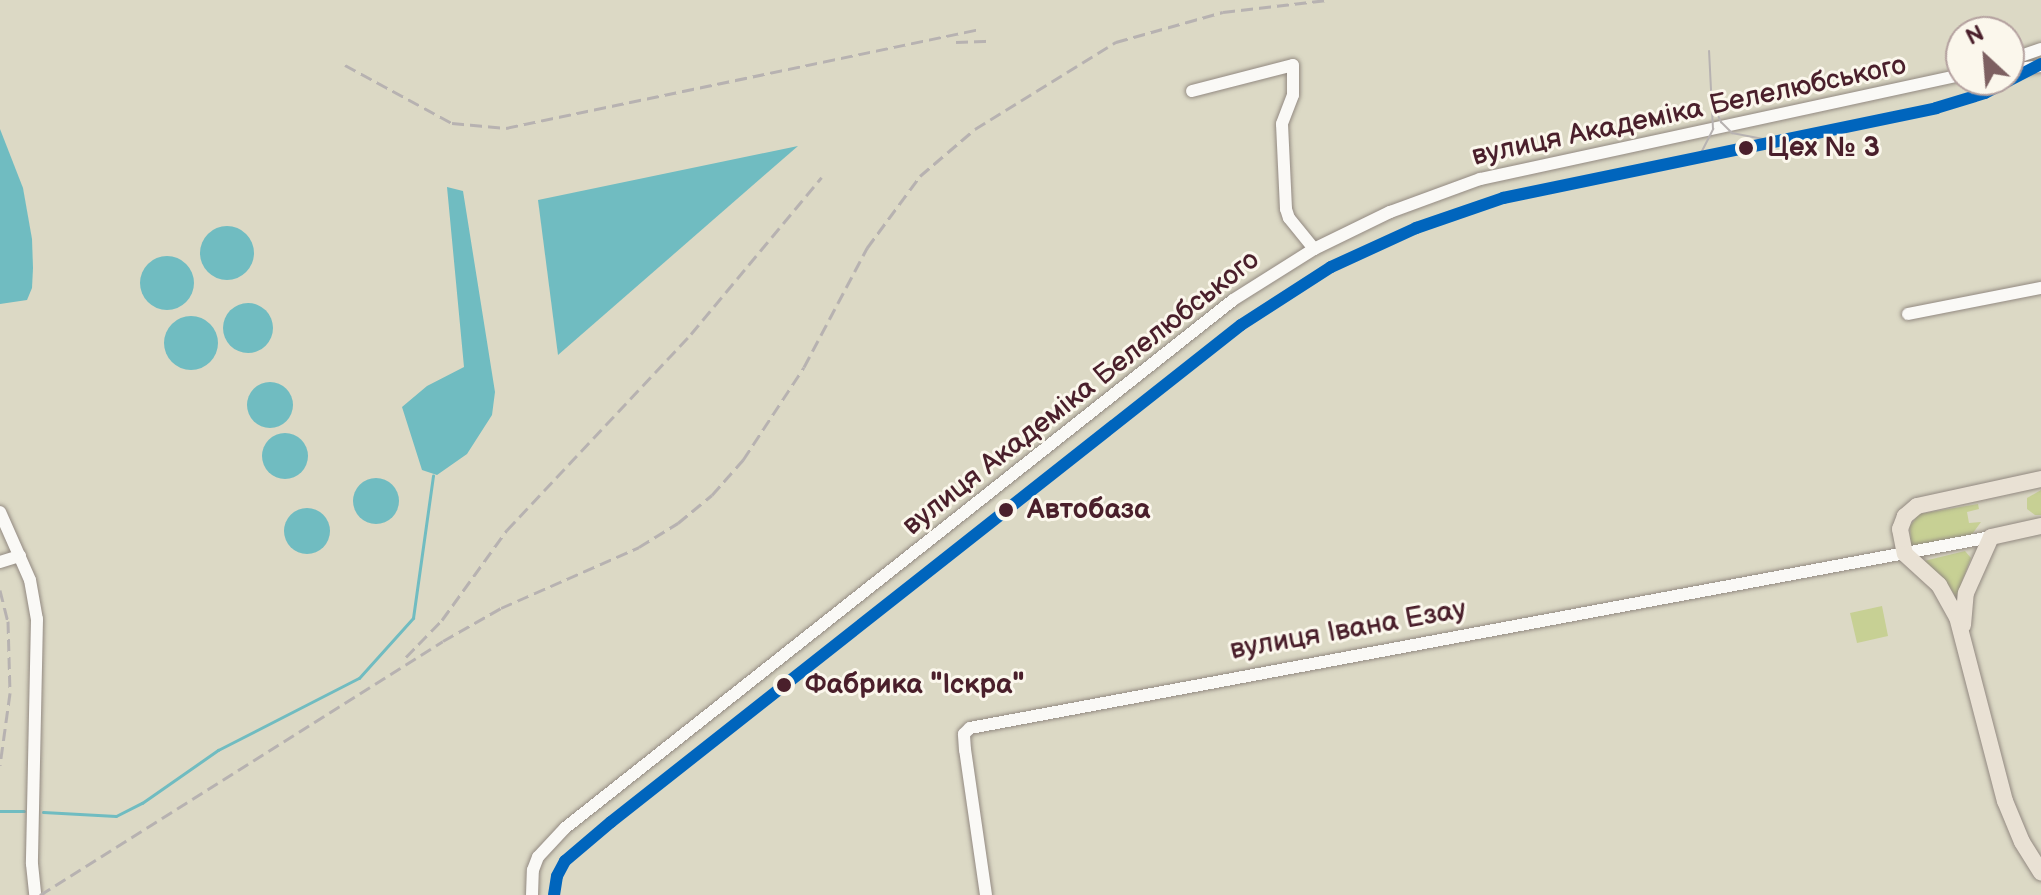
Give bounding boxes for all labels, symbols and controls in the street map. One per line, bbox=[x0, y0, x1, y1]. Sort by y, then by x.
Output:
north arrow bbox=[1945, 16, 2025, 96]
text: N bbox=[1962, 20, 1988, 52]
street label: вулиця Академіка Белелюбського bbox=[1469, 48, 1909, 174]
place label: Цех № 3 bbox=[1767, 131, 1880, 165]
marker: Цех № 3 bbox=[1732, 134, 1760, 162]
street label: вулиця Академіка Белелюбського bbox=[896, 243, 1266, 543]
place label: Автобаза bbox=[1027, 493, 1150, 527]
marker: Автобаза bbox=[992, 496, 1020, 524]
street label: вулиця Івана Езау bbox=[1227, 593, 1469, 667]
place label: Фабрика "Іскра" bbox=[805, 668, 1024, 702]
marker: Фабрика "Іскра" bbox=[770, 671, 798, 699]

